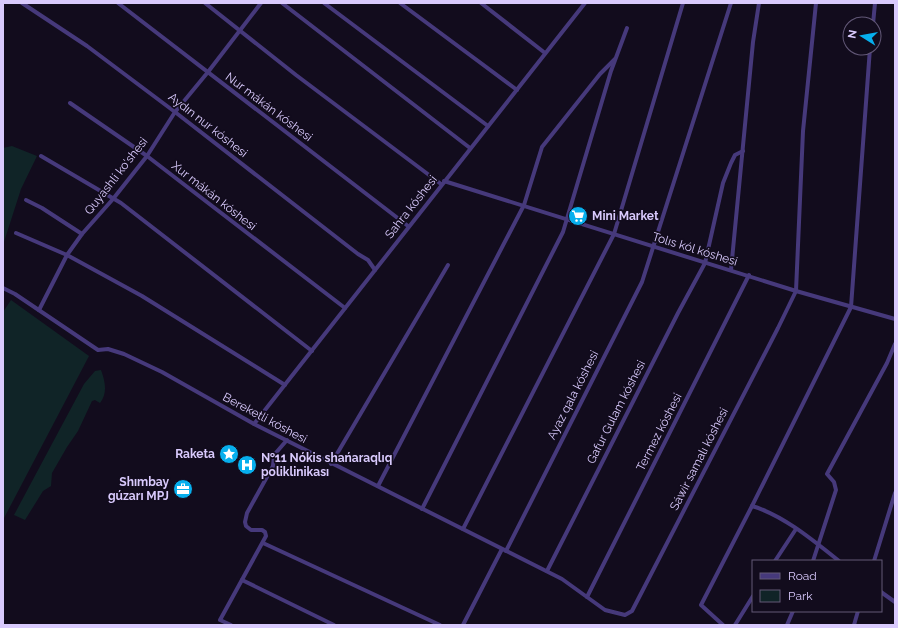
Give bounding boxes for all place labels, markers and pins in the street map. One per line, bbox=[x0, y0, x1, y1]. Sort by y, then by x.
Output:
supermarket icon: Mini Market bbox=[567, 205, 589, 227]
place label: Mini Market bbox=[592, 209, 659, 223]
place icon: Raketa bbox=[218, 443, 240, 465]
place label: Raketa bbox=[175, 447, 215, 461]
place label: №11 Nókis shańaraqlıq poliklinikası bbox=[261, 451, 392, 479]
hospital icon: №11 Nókis shańaraqlıq poliklinikası bbox=[236, 454, 258, 476]
place label: Shımbay gúzarı MPJ bbox=[108, 475, 169, 503]
office icon: Shımbay gúzarı MPJ bbox=[172, 478, 194, 500]

